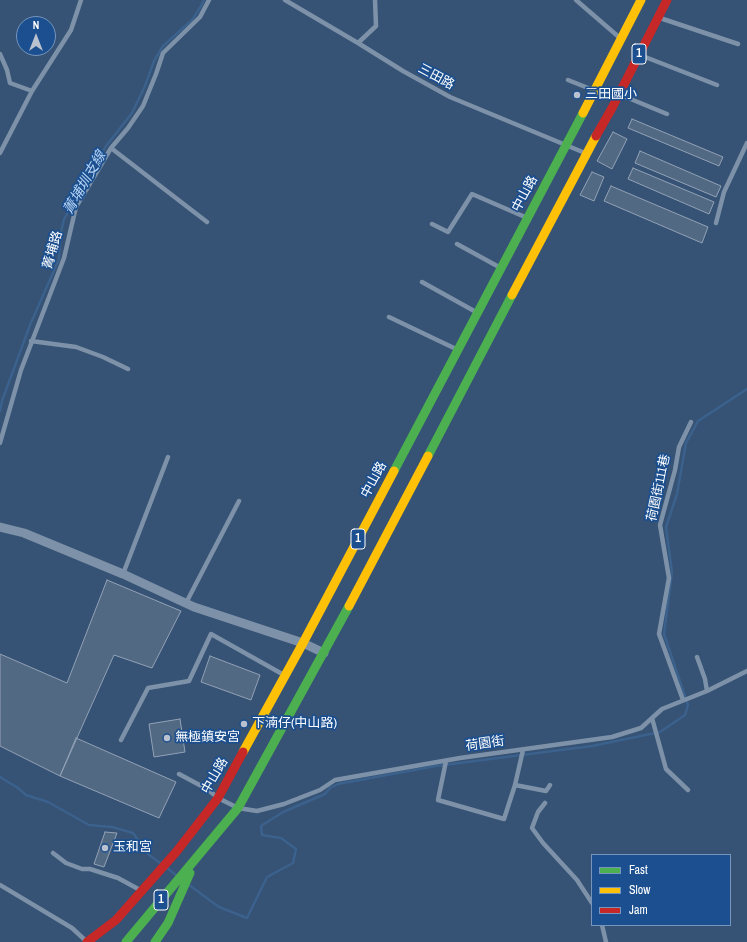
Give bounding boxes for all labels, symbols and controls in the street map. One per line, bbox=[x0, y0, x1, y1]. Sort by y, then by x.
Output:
north arrow bbox=[16, 16, 56, 56]
text: N bbox=[33, 18, 39, 32]
road number: 1 bbox=[632, 44, 646, 64]
street label: 三田路 bbox=[415, 61, 457, 93]
place label: 三田國小 bbox=[585, 87, 637, 103]
marker: 三田國小 bbox=[572, 90, 582, 100]
water label: 菁埔圳支線 bbox=[60, 148, 110, 218]
street label: 中山路 bbox=[509, 173, 541, 215]
street label: 菁埔路 bbox=[40, 229, 66, 271]
street label: 荷園街111巷 bbox=[644, 453, 674, 523]
street label: 中山路 bbox=[358, 459, 390, 501]
road number: 1 bbox=[351, 529, 365, 549]
place label: 下湳仔(中山路) bbox=[252, 716, 337, 732]
marker: 下湳仔(中山路) bbox=[239, 719, 249, 729]
place label: 無極鎮安宮 bbox=[175, 730, 240, 746]
marker: 無極鎮安宮 bbox=[162, 733, 172, 743]
street label: 荷園街 bbox=[465, 734, 505, 754]
street label: 中山路 bbox=[198, 755, 232, 797]
place label: 玉和宮 bbox=[113, 840, 152, 856]
marker: 玉和宮 bbox=[100, 843, 110, 853]
legend bbox=[591, 854, 731, 926]
text: Fast bbox=[629, 862, 648, 878]
text: Slow bbox=[629, 882, 650, 898]
road number: 1 bbox=[154, 890, 168, 910]
text: Jam bbox=[629, 902, 648, 918]

